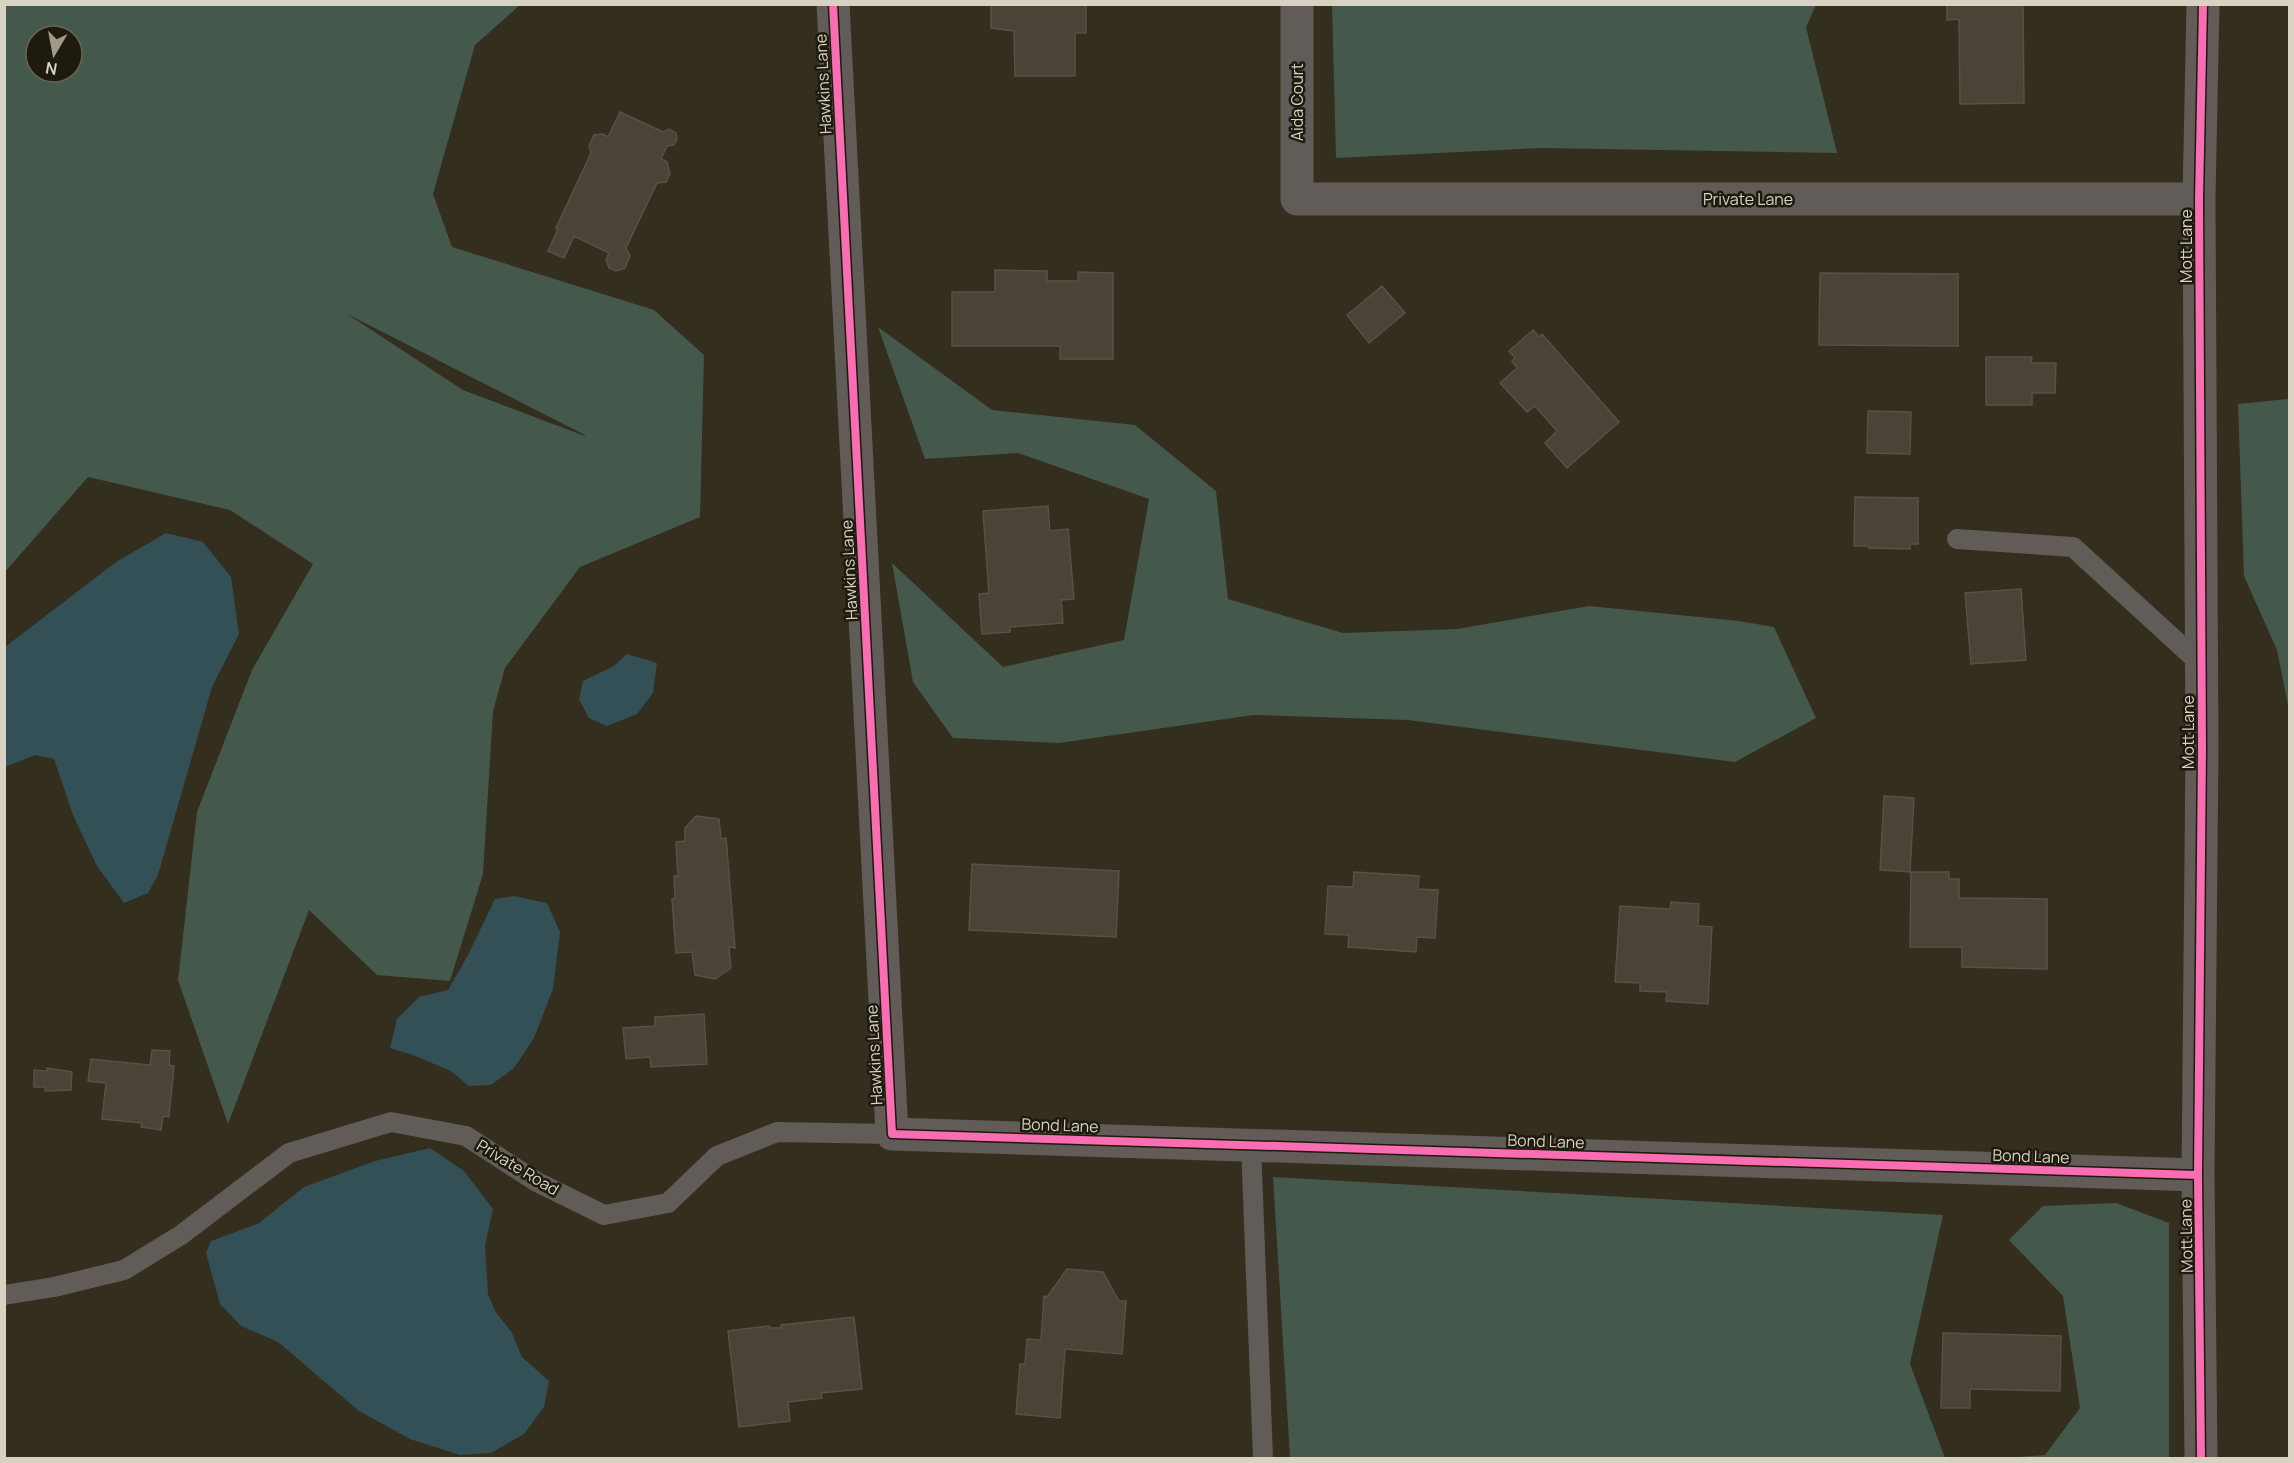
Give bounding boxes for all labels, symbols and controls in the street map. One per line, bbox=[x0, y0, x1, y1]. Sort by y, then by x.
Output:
north arrow bbox=[24, 24, 84, 84]
street label: Hawkins Lane bbox=[809, 33, 837, 135]
text: N bbox=[44, 57, 59, 81]
street label: Aida Court bbox=[1286, 63, 1308, 141]
street label: Private Lane bbox=[1703, 188, 1793, 210]
street label: Mott Lane bbox=[2175, 209, 2197, 283]
street label: Hawkins Lane bbox=[835, 519, 863, 621]
street label: Mott Lane bbox=[2177, 695, 2199, 769]
street label: Hawkins Lane bbox=[860, 1004, 888, 1106]
street label: Bond Lane bbox=[1021, 1113, 1099, 1137]
street label: Bond Lane bbox=[1507, 1129, 1585, 1153]
street label: Private Road bbox=[473, 1134, 563, 1200]
street label: Bond Lane bbox=[1992, 1144, 2070, 1168]
street label: Mott Lane bbox=[2174, 1199, 2198, 1273]

